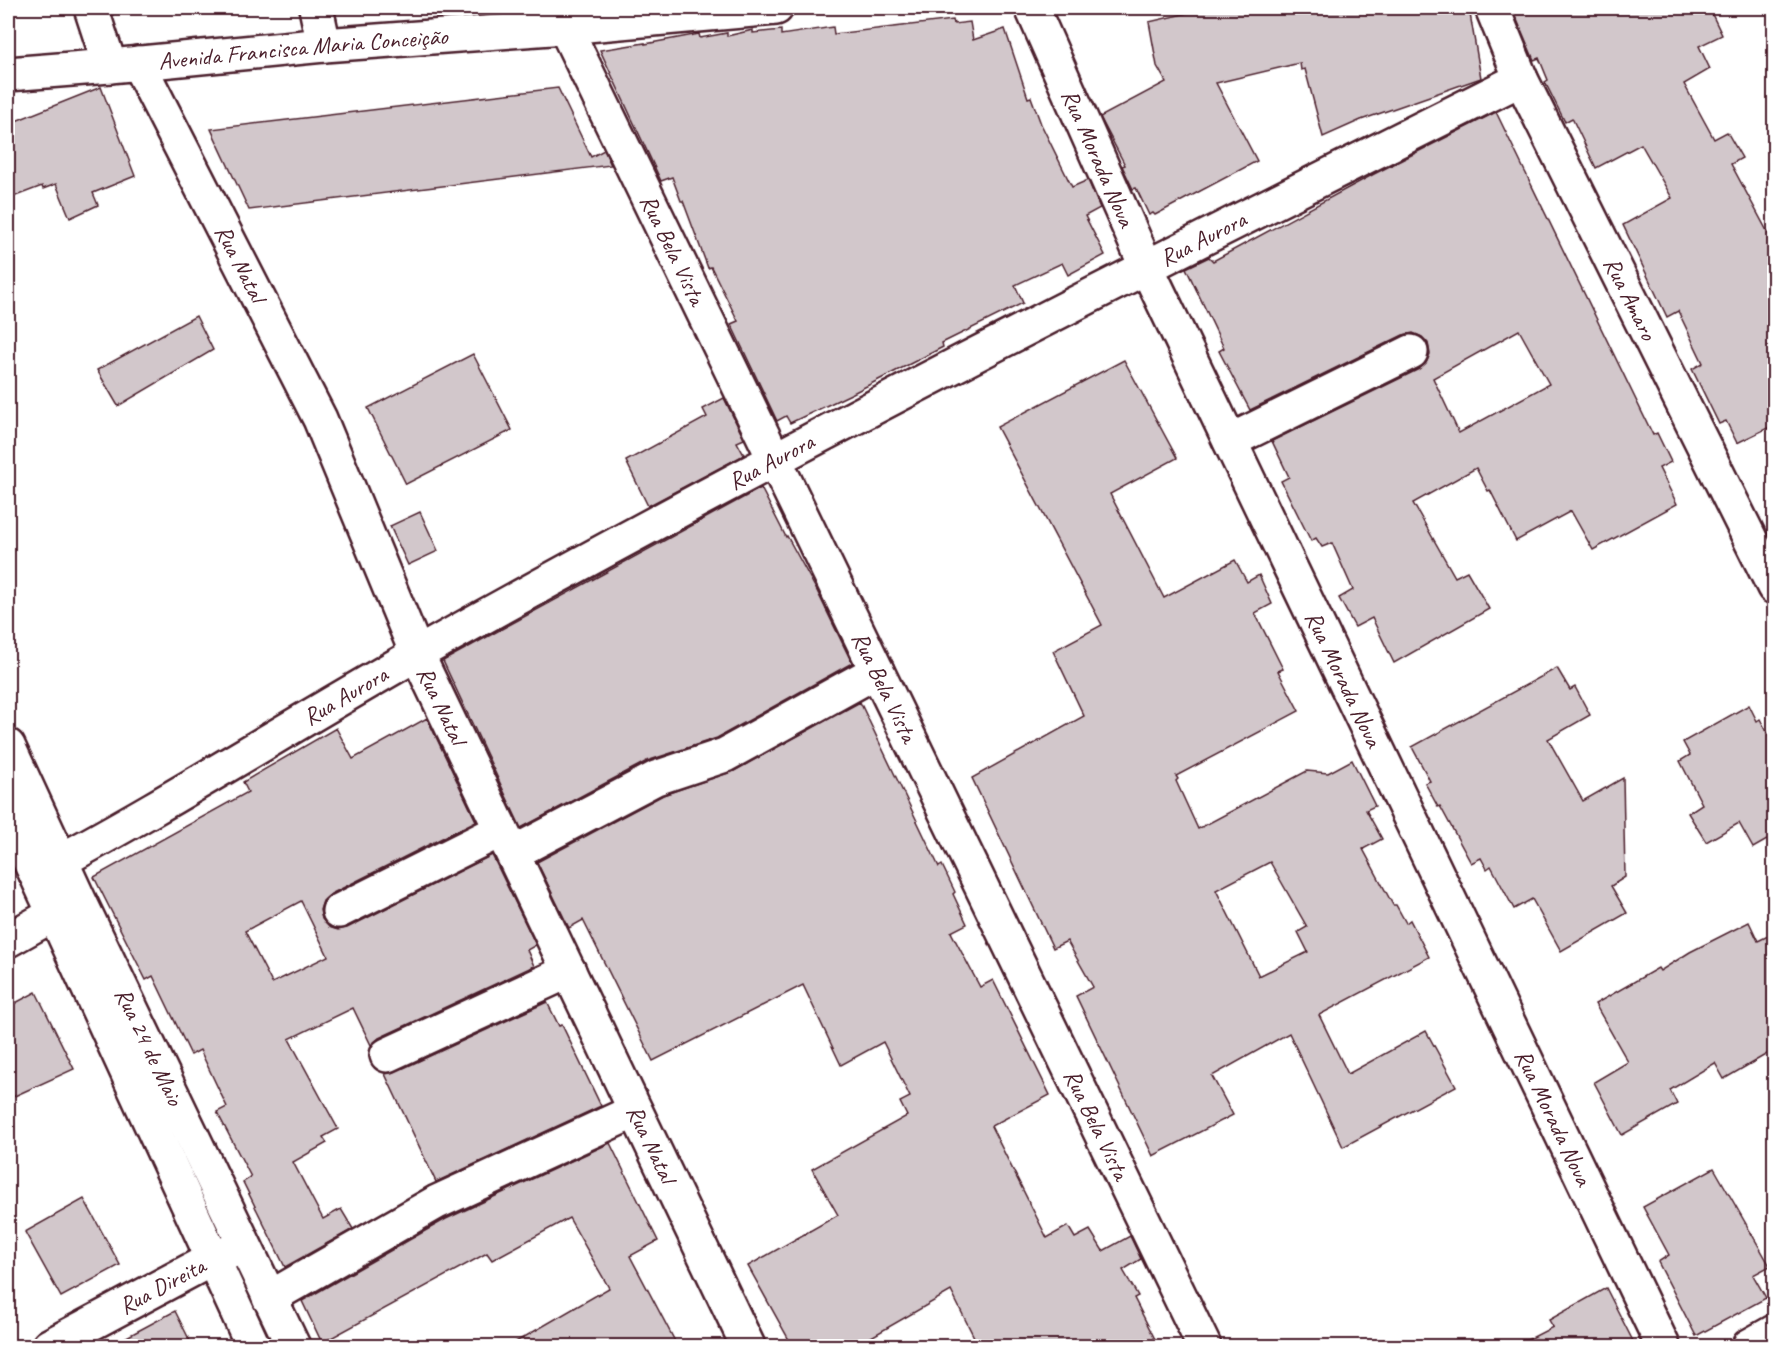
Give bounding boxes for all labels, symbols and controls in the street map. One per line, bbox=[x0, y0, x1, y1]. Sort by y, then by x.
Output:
street label: Avenida Francisca Maria Conceição bbox=[157, 21, 450, 76]
street label: Rua Morada Nova bbox=[1055, 84, 1142, 233]
street label: Rua Bela Vista bbox=[633, 189, 713, 312]
street label: Rua Aurora bbox=[1155, 204, 1252, 273]
street label: Rua Natal bbox=[208, 220, 274, 310]
street label: Rua Amaro bbox=[1597, 252, 1664, 346]
street label: Rua Aurora bbox=[723, 426, 820, 496]
street label: Rua Morada Nova bbox=[1298, 606, 1390, 753]
street label: Rua Bela Vista bbox=[845, 627, 925, 749]
street label: Rua Aurora bbox=[298, 658, 394, 732]
street label: Rua Natal bbox=[410, 662, 475, 753]
street label: Rua 24 de Maio bbox=[108, 983, 191, 1111]
street label: Rua Morada Nova bbox=[1508, 1044, 1600, 1192]
street label: Rua Bela Vista bbox=[1057, 1064, 1137, 1186]
street label: Rua Natal bbox=[620, 1100, 684, 1191]
street label: Rua Direita bbox=[114, 1249, 212, 1321]

